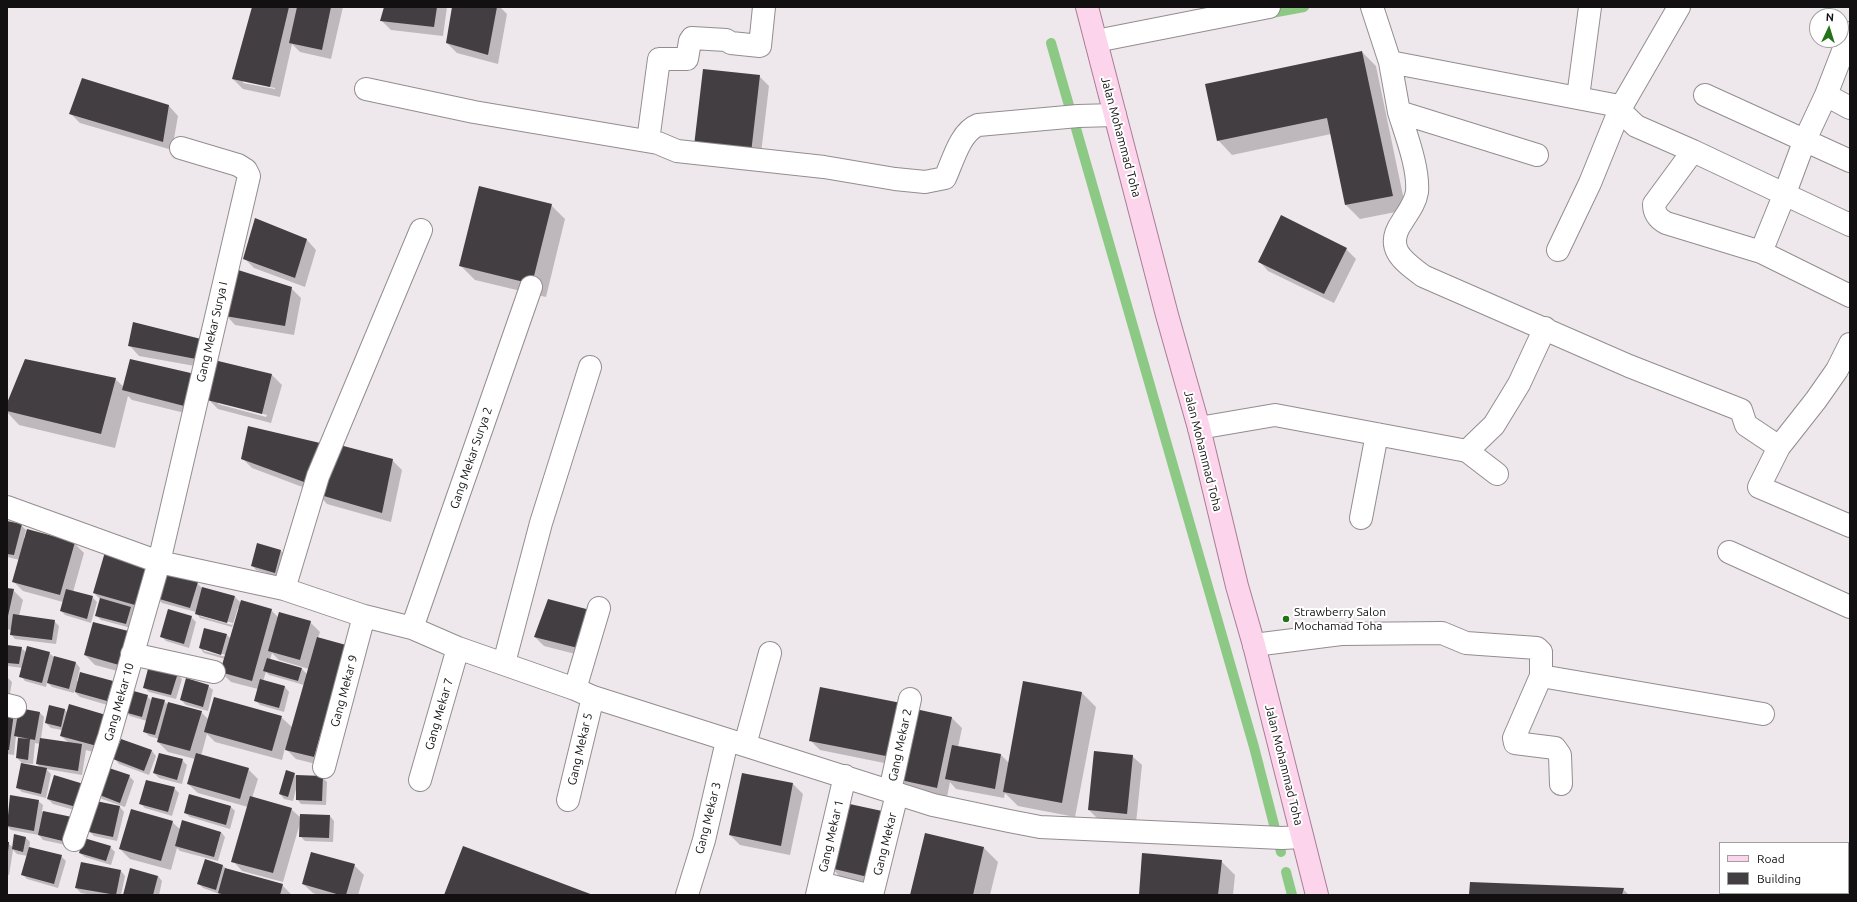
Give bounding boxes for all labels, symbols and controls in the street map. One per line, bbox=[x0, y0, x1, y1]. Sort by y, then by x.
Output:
north arrow bbox=[1809, 8, 1849, 48]
text: N bbox=[1825, 11, 1834, 23]
street label: Jalan Mohammad Toha bbox=[1098, 75, 1144, 199]
street label: Gang Mekar Surya I bbox=[193, 280, 231, 384]
street label: Jalan Mohammad Toha bbox=[1181, 389, 1225, 513]
street label: Gang Mekar Surya 2 bbox=[447, 405, 495, 511]
place label: Strawberry Salon Mochamad Toha bbox=[1294, 605, 1386, 633]
marker: Strawberry Salon Mochamad Toha bbox=[1281, 614, 1291, 624]
street label: Gang Mekar 9 bbox=[327, 653, 361, 729]
street label: Gang Mekar 10 bbox=[101, 661, 137, 743]
street label: Gang Mekar 7 bbox=[422, 676, 456, 752]
street label: Jalan Mohammad Toha bbox=[1262, 703, 1306, 827]
street label: Gang Mekar 2 bbox=[885, 707, 915, 783]
street label: Gang Mekar 5 bbox=[565, 711, 595, 787]
street label: Gang Mekar 3 bbox=[692, 780, 724, 856]
street label: Gang Mekar 1 bbox=[816, 798, 846, 874]
street label: Gang Mekar bbox=[870, 811, 900, 877]
legend bbox=[1719, 842, 1849, 894]
text: Road bbox=[1757, 852, 1785, 865]
text: Building bbox=[1757, 872, 1801, 885]

